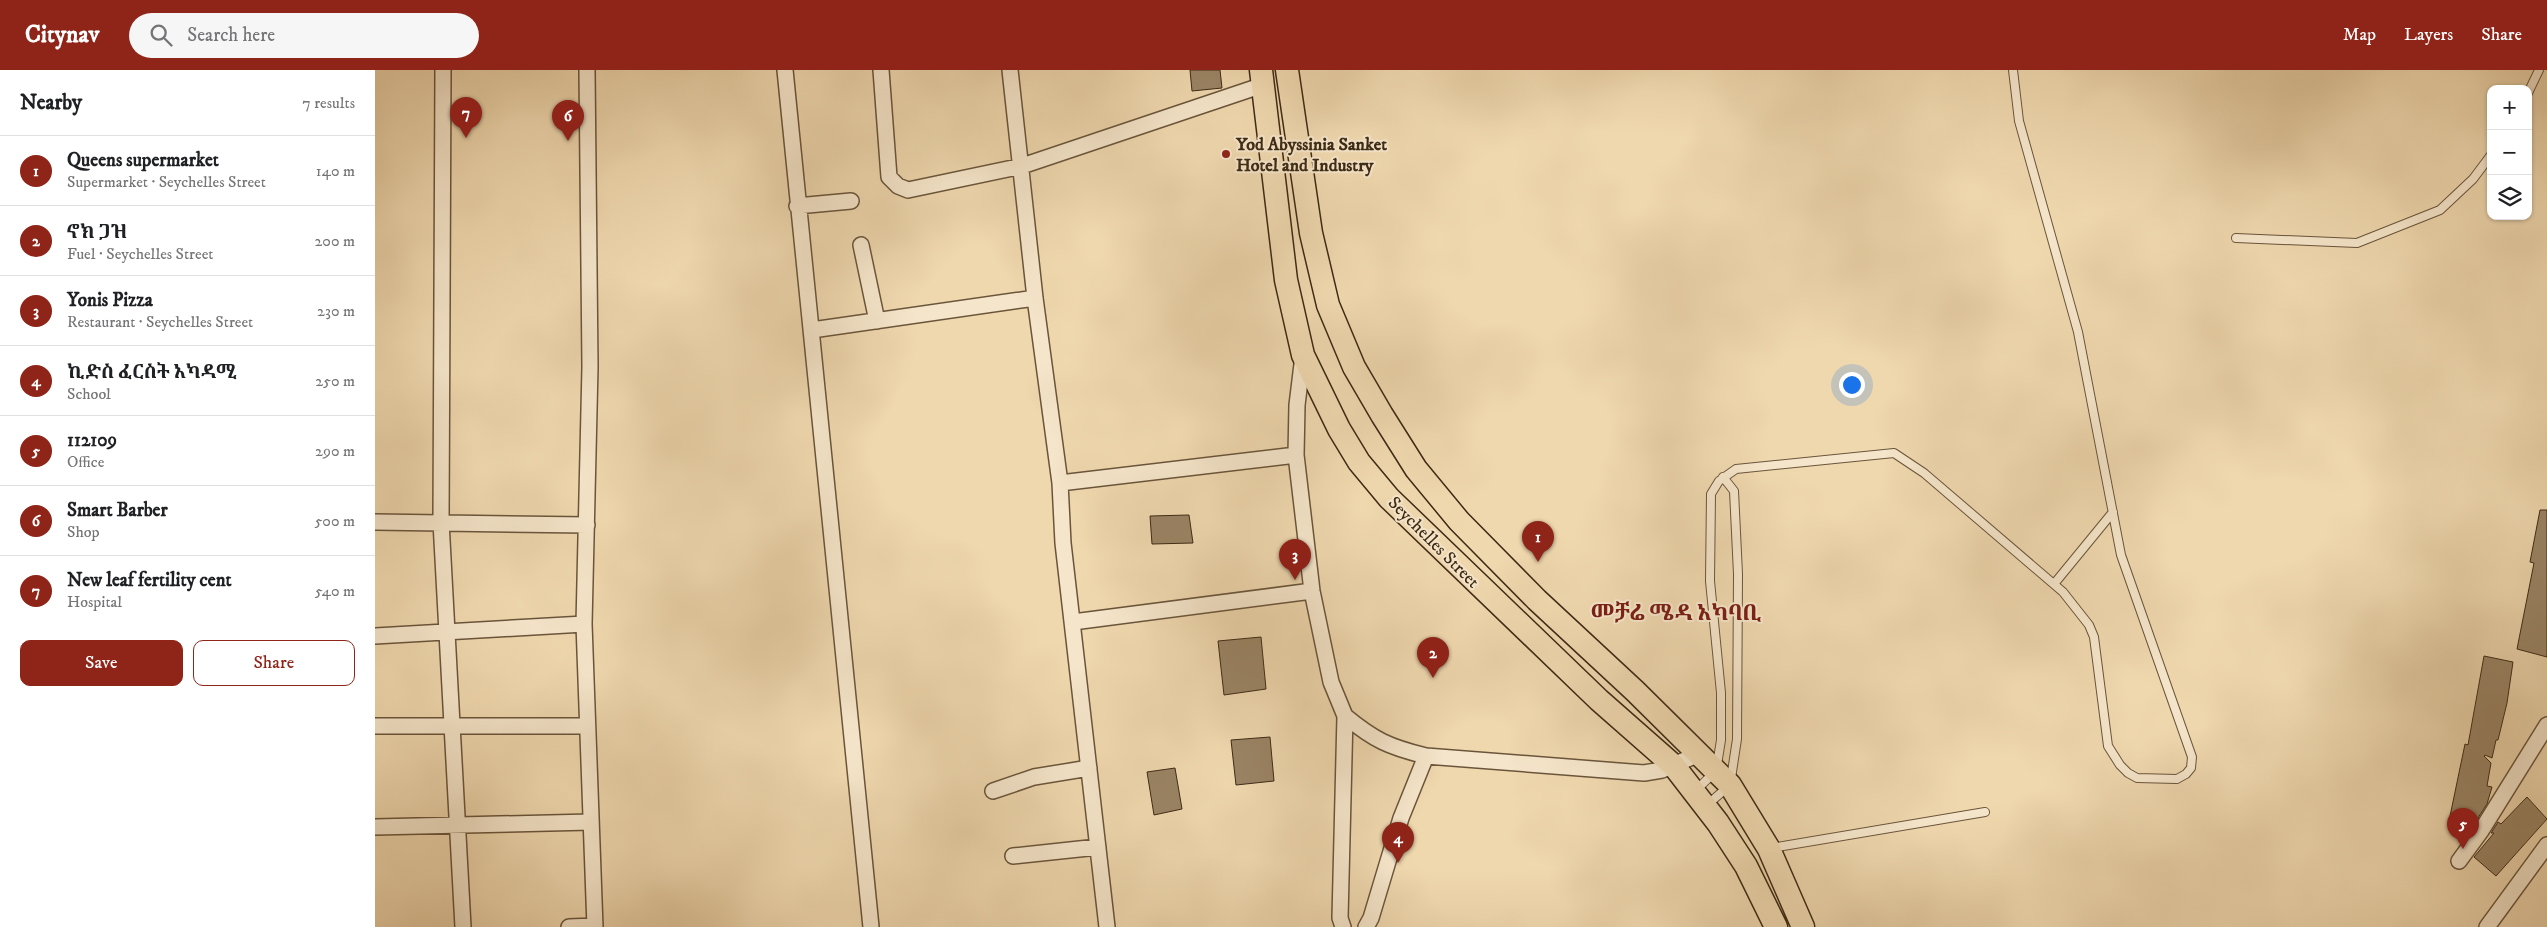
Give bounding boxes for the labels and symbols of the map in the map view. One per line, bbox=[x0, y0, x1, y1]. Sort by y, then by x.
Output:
pin: 7 bbox=[450, 97, 482, 138]
pin: 6 bbox=[552, 100, 584, 141]
place label: Yod Abyssinia Sanket Hotel and Industry bbox=[1235, 134, 1387, 177]
marker: Yod Abyssinia Sanket Hotel and Industry bbox=[1220, 148, 1232, 160]
your location bbox=[1839, 372, 1865, 398]
street label: Seychelles Street bbox=[1383, 492, 1484, 593]
pin: 1 bbox=[1522, 521, 1554, 562]
pin: 3 bbox=[1279, 539, 1311, 580]
district label: መቻሬ ሜዳ አካባቢ bbox=[1591, 600, 1762, 627]
pin: 2 bbox=[1417, 637, 1449, 678]
pin: 5 bbox=[2447, 808, 2479, 849]
pin: 4 bbox=[1382, 822, 1414, 863]

